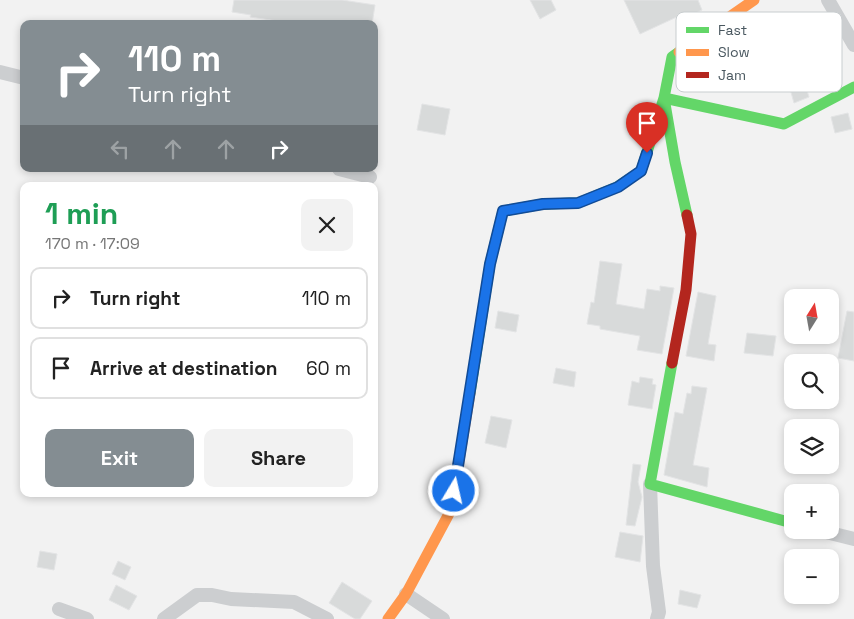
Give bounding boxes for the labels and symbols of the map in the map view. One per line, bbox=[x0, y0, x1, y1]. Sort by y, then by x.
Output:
legend bbox=[676, 12, 842, 92]
text: Fast bbox=[718, 21, 747, 39]
text: Slow bbox=[718, 43, 750, 61]
text: Jam bbox=[718, 66, 746, 84]
pin bbox=[626, 102, 668, 153]
north arrow bbox=[784, 289, 839, 344]
position arrow bbox=[427, 464, 479, 516]

